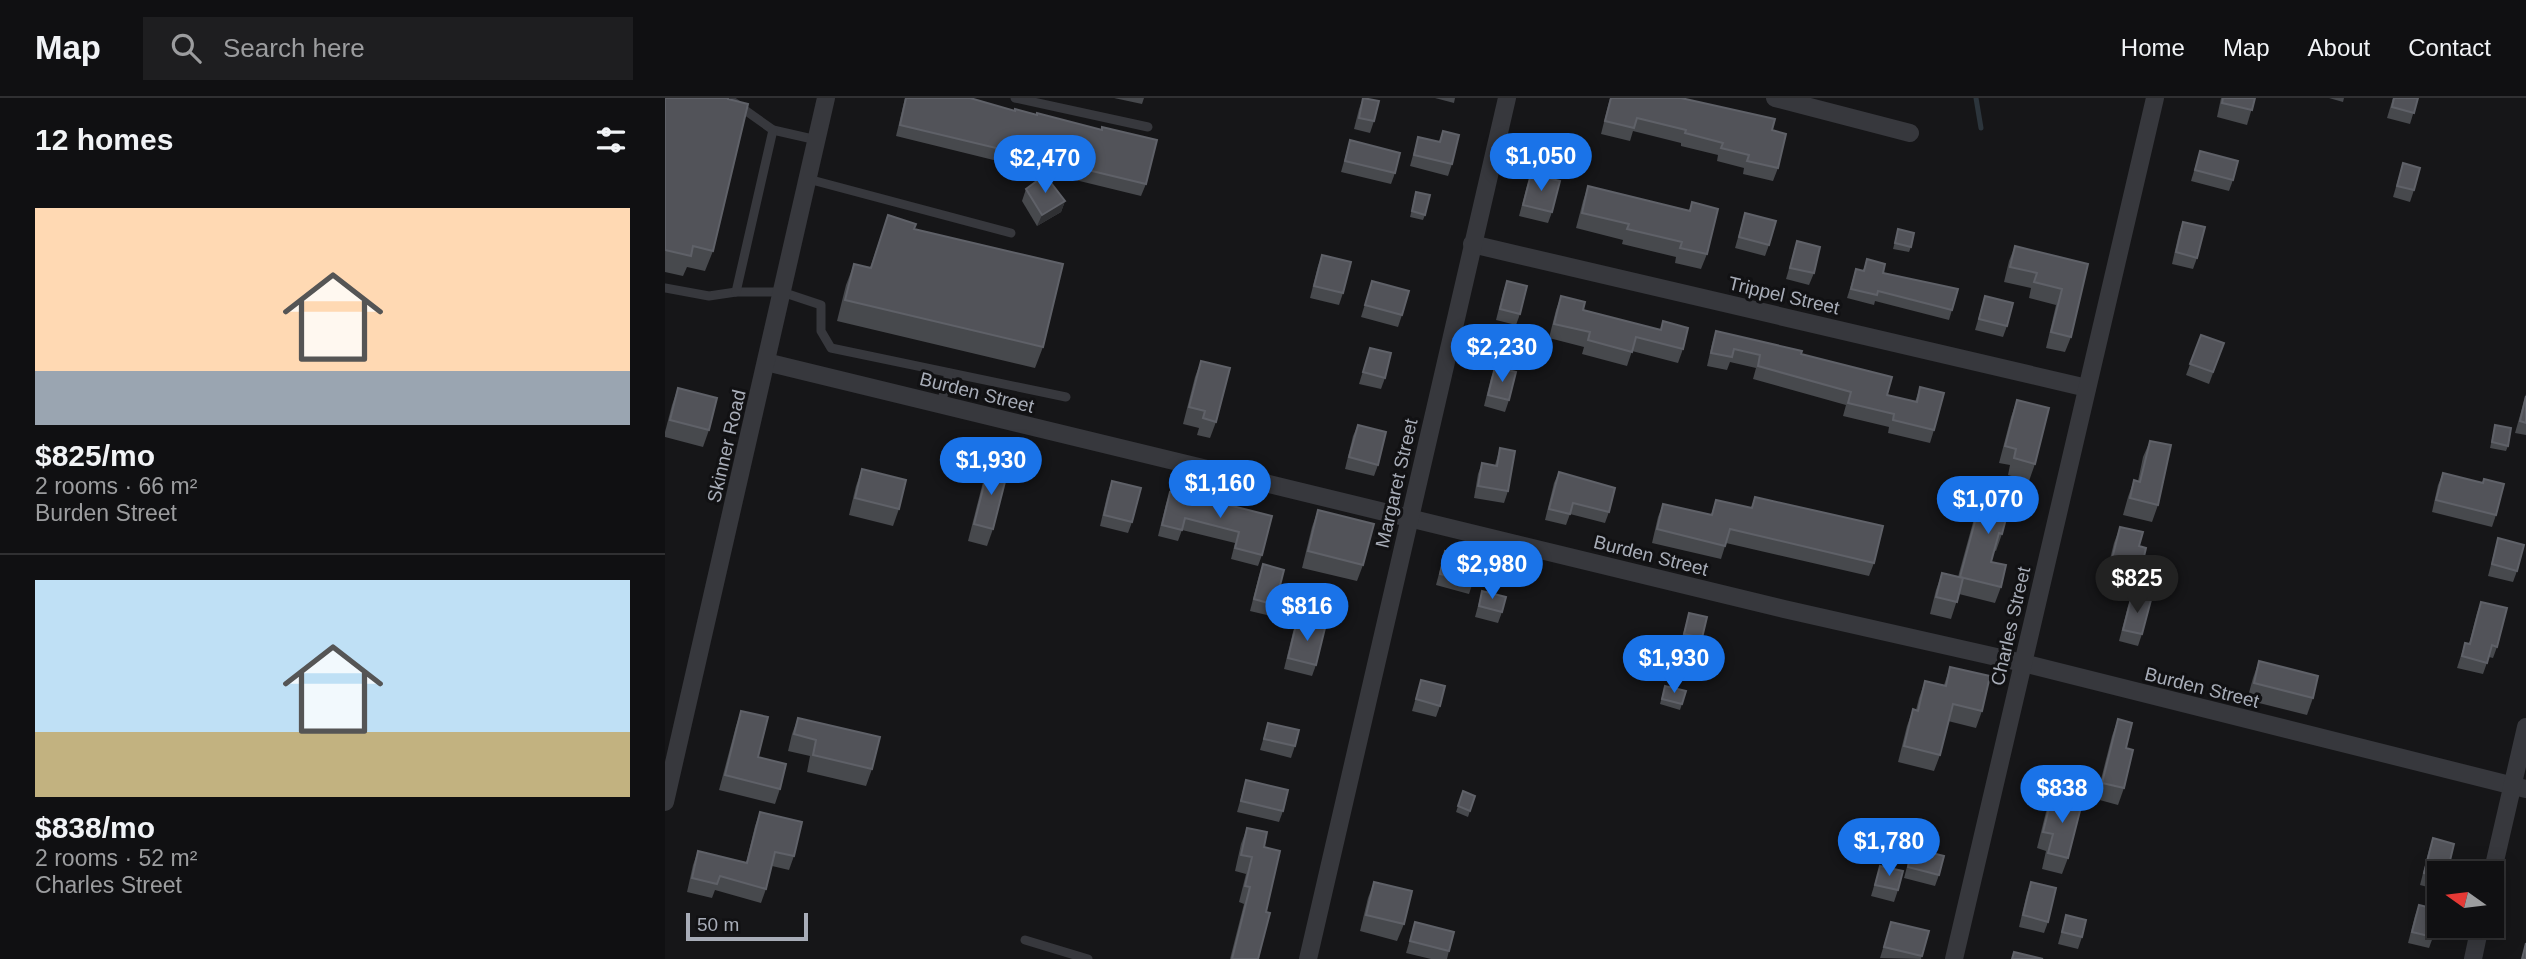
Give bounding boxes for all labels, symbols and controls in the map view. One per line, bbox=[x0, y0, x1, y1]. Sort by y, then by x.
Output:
search box bbox=[143, 17, 633, 80]
text: Map bbox=[35, 29, 101, 66]
icon: search bbox=[167, 29, 205, 67]
text: Search here bbox=[223, 33, 365, 63]
text: Home bbox=[2121, 34, 2185, 61]
text: Map bbox=[2223, 34, 2270, 61]
text: About bbox=[2308, 34, 2370, 61]
text: Contact bbox=[2408, 34, 2491, 61]
icon: filters bbox=[592, 121, 630, 159]
text: 12 homes bbox=[35, 123, 173, 156]
pin: $1,050 bbox=[1484, 134, 1598, 193]
pin: $2,470 bbox=[988, 136, 1102, 195]
text: $1,050 bbox=[1506, 143, 1576, 169]
text: $2,470 bbox=[1010, 145, 1080, 171]
icon: home bbox=[270, 254, 396, 380]
street label: Trippel Street bbox=[1726, 273, 1842, 319]
pin: $2,230 bbox=[1445, 324, 1559, 384]
text: $2,230 bbox=[1467, 334, 1537, 360]
street label: Burden Street bbox=[917, 368, 1037, 417]
street label: Skinner Road bbox=[703, 388, 750, 505]
street label: Margaret Street bbox=[1371, 416, 1422, 550]
pin: $1,930 bbox=[934, 438, 1048, 497]
text: $825/mo bbox=[35, 439, 155, 472]
text: $1,930 bbox=[956, 447, 1026, 473]
pin: $1,160 bbox=[1163, 460, 1277, 520]
text: $1,160 bbox=[1185, 470, 1255, 496]
text: 2 rooms · 66 m² bbox=[35, 473, 197, 499]
pin: $1,070 bbox=[1931, 476, 2045, 536]
text: $1,070 bbox=[1953, 486, 2023, 512]
text: Burden Street bbox=[35, 500, 177, 526]
street label: Burden Street bbox=[1591, 531, 1711, 580]
pin: $2,980 bbox=[1435, 542, 1549, 601]
text: $2,980 bbox=[1457, 551, 1527, 577]
pin: $825 bbox=[2096, 556, 2178, 615]
street label: Charles Street bbox=[1987, 564, 2035, 688]
text: $825 bbox=[2111, 565, 2163, 591]
pin: $816 bbox=[1266, 584, 1348, 643]
text: $816 bbox=[1281, 593, 1333, 619]
icon: home bbox=[270, 626, 396, 752]
pin: $1,930 bbox=[1617, 636, 1731, 695]
text: $1,930 bbox=[1639, 645, 1709, 671]
street label: Burden Street bbox=[2142, 663, 2262, 712]
pin: $838 bbox=[2021, 766, 2103, 825]
text: $838 bbox=[2036, 775, 2088, 801]
text: $838/mo bbox=[35, 811, 155, 844]
pin: $1,780 bbox=[1832, 818, 1946, 878]
text: $1,780 bbox=[1854, 828, 1924, 854]
text: 2 rooms · 52 m² bbox=[35, 845, 197, 871]
north arrow bbox=[2427, 861, 2504, 938]
map controls bbox=[2427, 861, 2504, 938]
text: Charles Street bbox=[35, 872, 182, 898]
scale bar bbox=[686, 910, 809, 942]
text: 50 m bbox=[697, 914, 739, 935]

